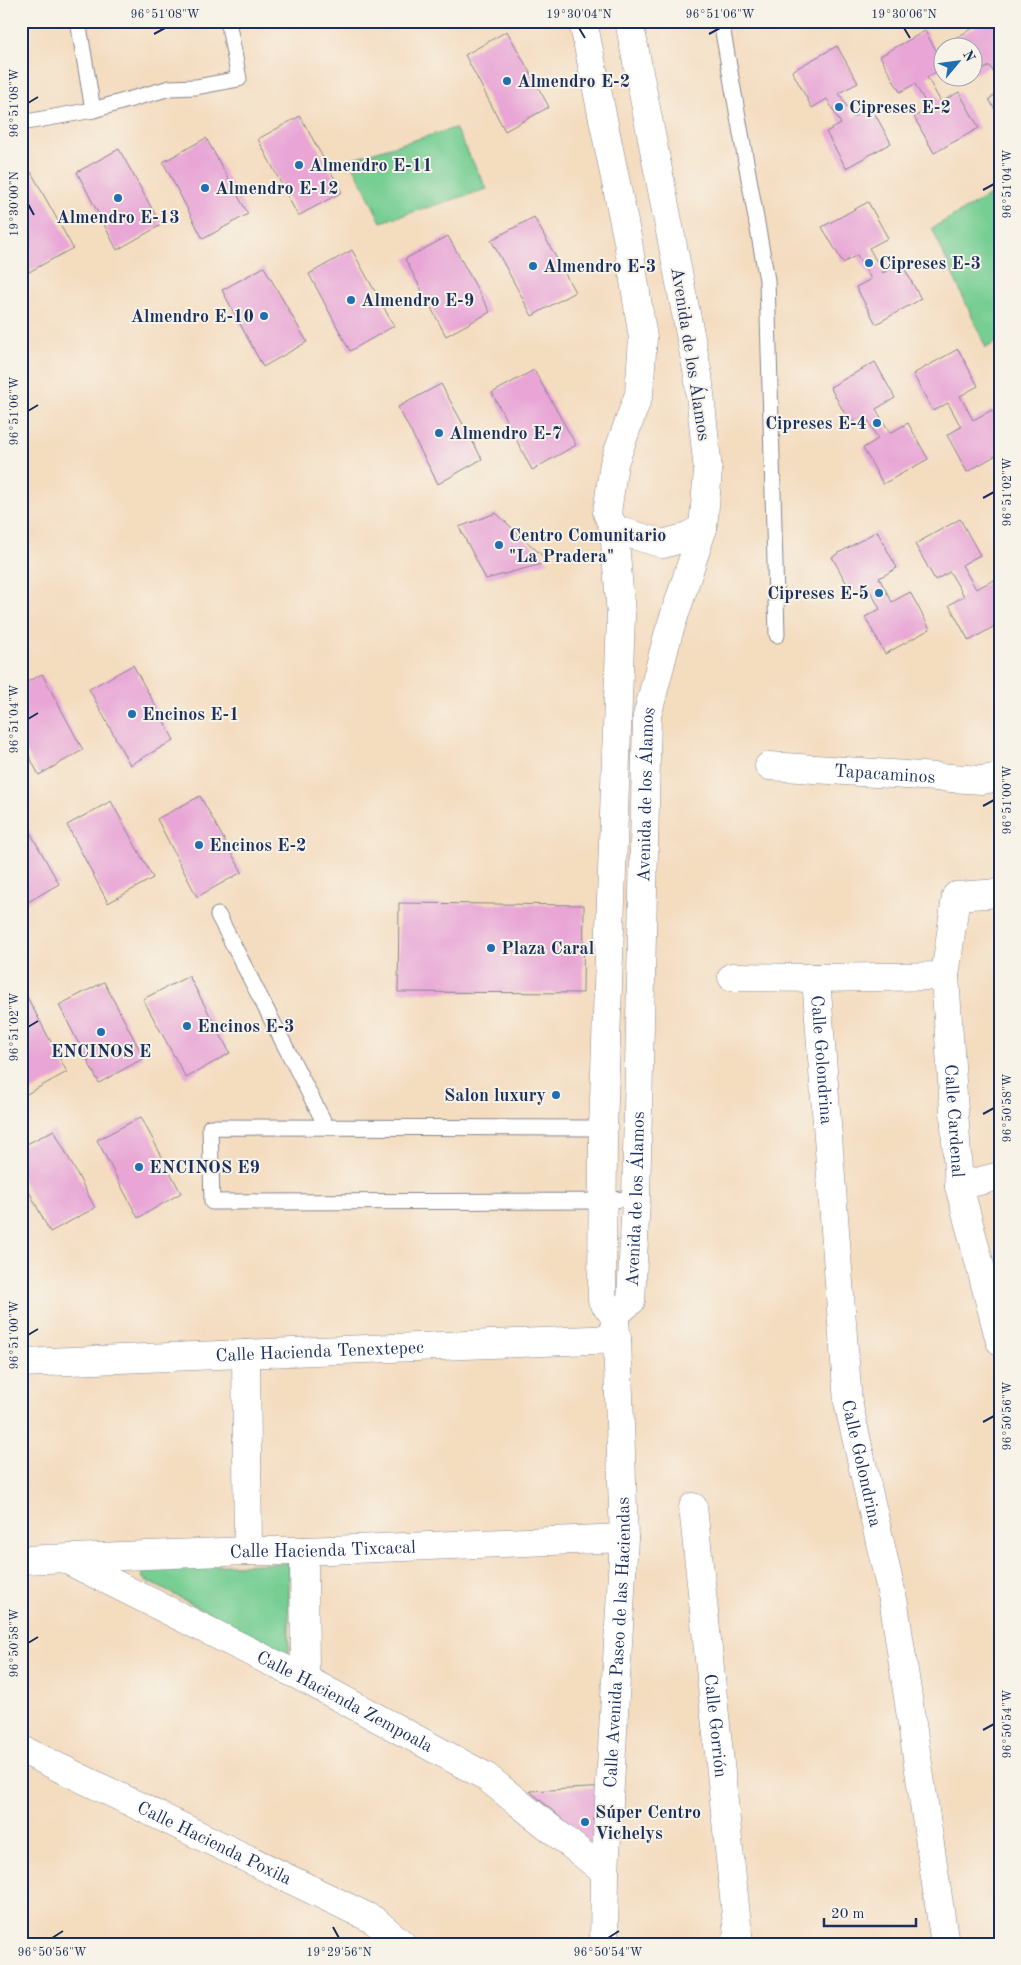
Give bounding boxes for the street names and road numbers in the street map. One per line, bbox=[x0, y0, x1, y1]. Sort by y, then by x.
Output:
street label: Avenida de los Álamos bbox=[667, 266, 717, 442]
street label: Avenida de los Álamos bbox=[634, 705, 659, 882]
street label: Tapacaminos bbox=[833, 762, 936, 787]
street label: Calle Golondrina bbox=[807, 994, 835, 1125]
street label: Calle Cardenal bbox=[941, 1064, 966, 1178]
street label: Avenida de los Álamos bbox=[624, 1111, 648, 1287]
street label: Calle Hacienda Tenextepec bbox=[215, 1339, 425, 1365]
street label: Calle Golondrina bbox=[838, 1398, 884, 1529]
street label: Calle Avenida Paseo de las Haciendas bbox=[602, 1496, 634, 1788]
street label: Calle Hacienda Tixcacal bbox=[229, 1538, 416, 1562]
street label: Calle Hacienda Zempoala bbox=[253, 1648, 436, 1756]
street label: Calle Gorrión bbox=[701, 1673, 729, 1779]
street label: Calle Hacienda Poxila bbox=[134, 1799, 294, 1889]

